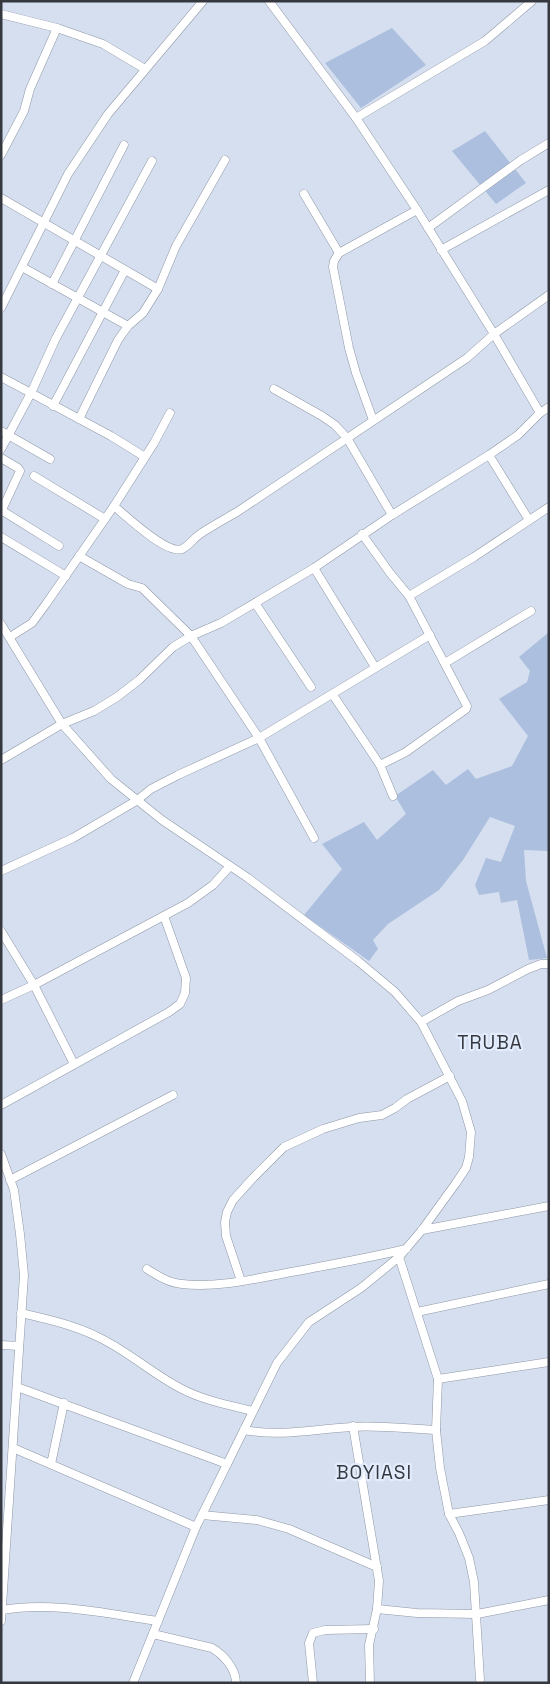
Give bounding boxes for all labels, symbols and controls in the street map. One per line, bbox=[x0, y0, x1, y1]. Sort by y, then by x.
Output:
district label: TRUBA bbox=[457, 1030, 523, 1055]
district label: BOYIASI bbox=[336, 1460, 412, 1485]

